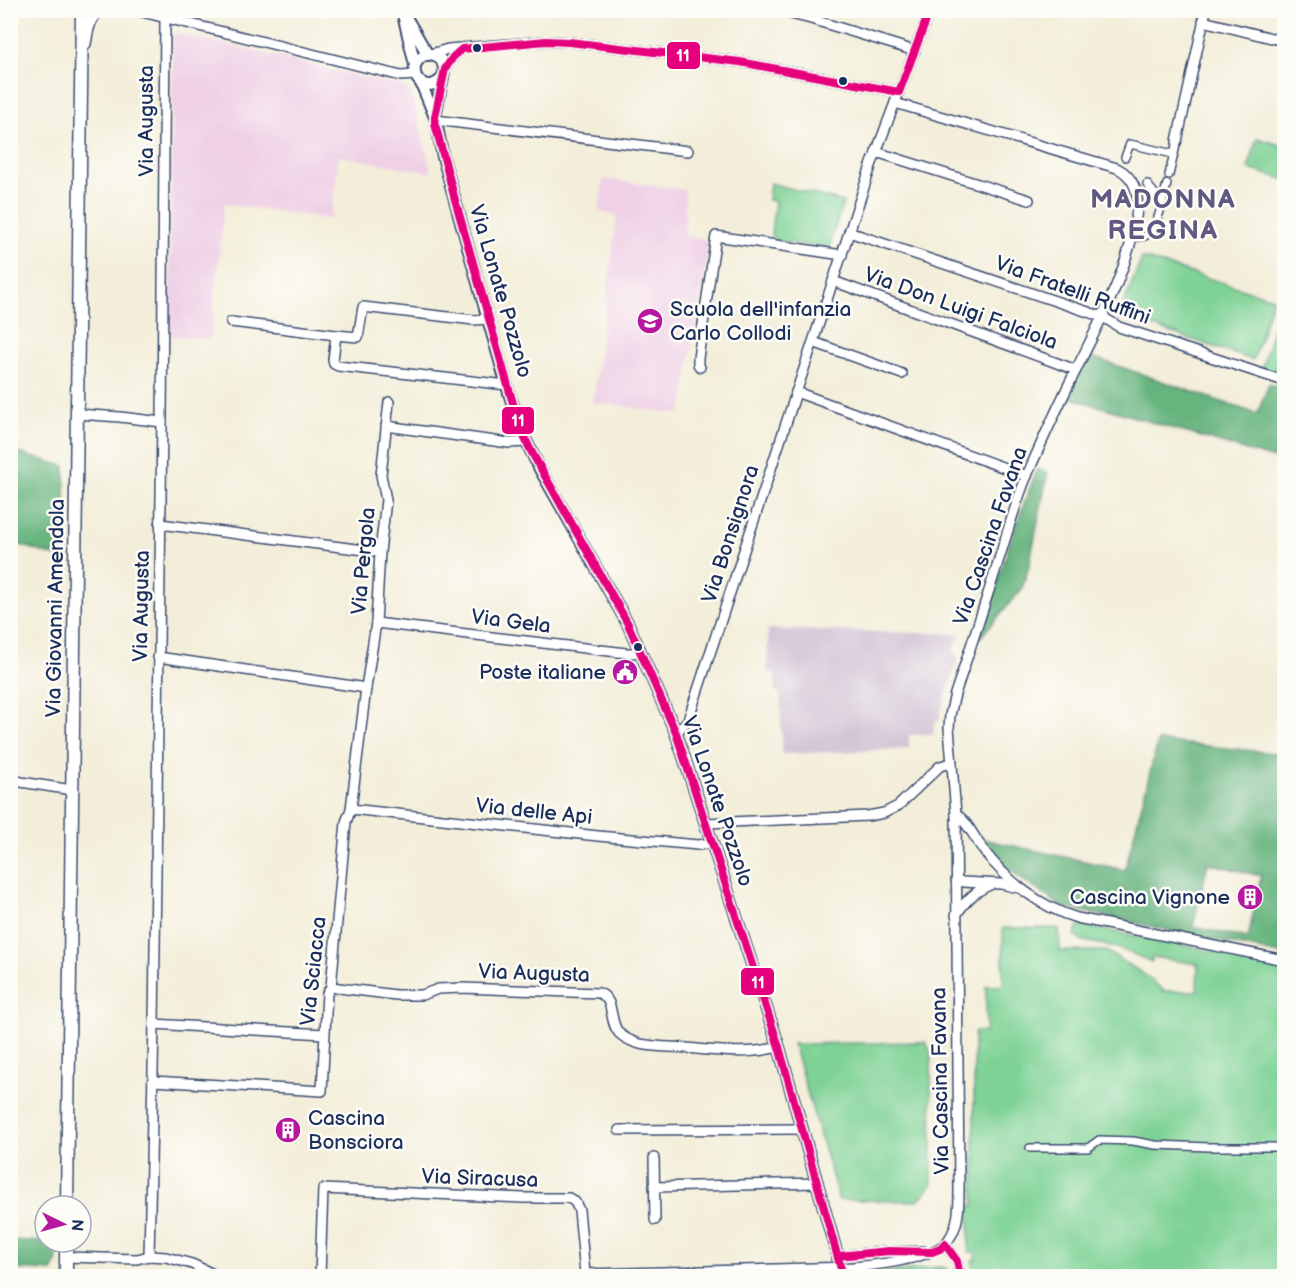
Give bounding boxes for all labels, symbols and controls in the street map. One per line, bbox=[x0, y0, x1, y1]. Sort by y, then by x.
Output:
line badge: 11 bbox=[666, 41, 701, 70]
unlabelled marker bbox=[471, 42, 483, 54]
text: 11 bbox=[676, 47, 690, 66]
street label: Via Augusta bbox=[134, 65, 159, 177]
unlabelled marker bbox=[837, 75, 849, 87]
district label: MADONNA REGINA bbox=[1090, 184, 1236, 247]
street label: Via Lonate Pozzolo bbox=[464, 202, 537, 381]
street label: Via Fratelli Ruffini bbox=[992, 251, 1154, 330]
street label: Via Don Luigi Falciola bbox=[861, 262, 1061, 355]
place label: Scuola dell'infanzia Carlo Collodi bbox=[670, 297, 851, 346]
school or university icon: Scuola dell'infanzia Carlo Collodi bbox=[635, 306, 665, 336]
line badge: 11 bbox=[501, 406, 535, 435]
text: 11 bbox=[511, 412, 525, 431]
street label: Via Cascina Favana bbox=[948, 444, 1033, 629]
street label: Via Bonsignora bbox=[696, 462, 765, 606]
street label: Via Giovanni Amendola bbox=[41, 498, 70, 718]
street label: Via Pergola bbox=[346, 506, 381, 616]
street label: Via Augusta bbox=[128, 550, 155, 662]
street label: Via Gela bbox=[470, 604, 552, 639]
unlabelled marker bbox=[632, 641, 644, 653]
public building icon: Poste italiane bbox=[610, 657, 640, 687]
place label: Poste italiane bbox=[479, 660, 606, 685]
street label: Via Lonate Pozzolo bbox=[677, 713, 758, 890]
street label: Via delle Api bbox=[474, 793, 594, 830]
building icon: Cascina Vignone bbox=[1235, 882, 1265, 912]
place label: Cascina Vignone bbox=[1070, 885, 1230, 910]
street label: Via Sciacca bbox=[295, 915, 332, 1027]
street label: Via Augusta bbox=[478, 959, 590, 988]
line badge: 11 bbox=[740, 967, 775, 996]
text: 11 bbox=[751, 974, 765, 993]
street label: Via Cascina Favana bbox=[926, 987, 955, 1175]
place label: Cascina Bonsciora bbox=[308, 1106, 404, 1155]
building icon: Cascina Bonsciora bbox=[273, 1115, 303, 1145]
street label: Via Siracusa bbox=[421, 1164, 539, 1193]
north arrow bbox=[33, 1194, 93, 1254]
text: N bbox=[66, 1218, 86, 1232]

